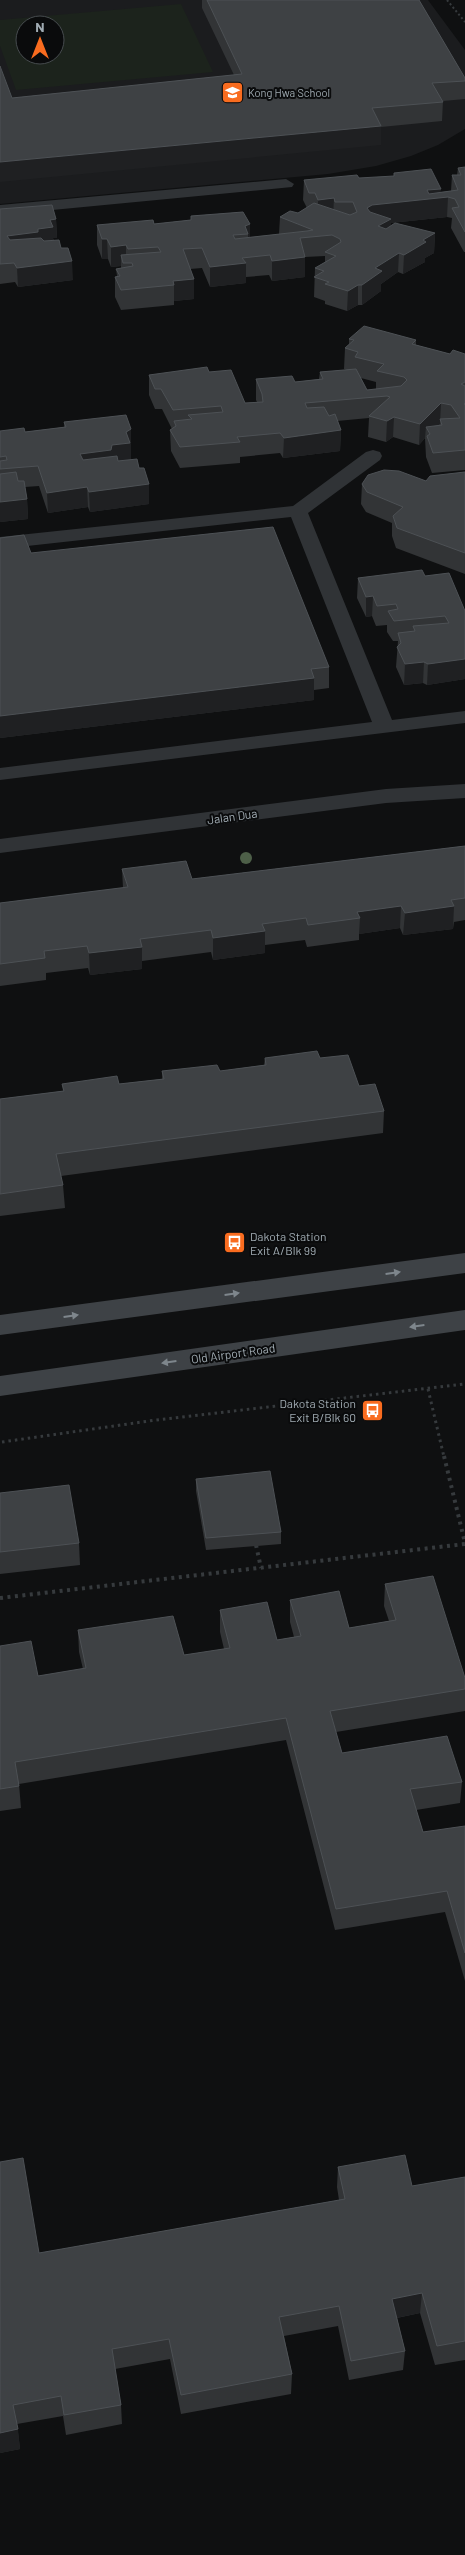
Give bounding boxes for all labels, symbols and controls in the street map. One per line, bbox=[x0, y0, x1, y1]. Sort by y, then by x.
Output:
north arrow bbox=[15, 15, 65, 65]
text: N bbox=[35, 18, 45, 35]
school or university icon: Kong Hwa School bbox=[220, 80, 244, 104]
place label: Kong Hwa School bbox=[248, 86, 330, 99]
street label: Jalan Dua bbox=[206, 806, 258, 826]
place label: Dakota Station Exit A/Blk 99 bbox=[250, 1229, 327, 1257]
bus stop icon: Dakota Station Exit A/Blk 99 bbox=[222, 1231, 246, 1255]
one-way arrow bbox=[385, 1269, 401, 1277]
one-way arrow bbox=[224, 1290, 240, 1298]
one-way arrow bbox=[63, 1312, 79, 1320]
one-way arrow bbox=[408, 1323, 424, 1331]
street label: Old Airport Road bbox=[190, 1340, 276, 1366]
one-way arrow bbox=[161, 1358, 177, 1366]
place label: Dakota Station Exit B/Blk 60 bbox=[279, 1396, 356, 1424]
bus stop icon: Dakota Station Exit B/Blk 60 bbox=[360, 1398, 384, 1422]

